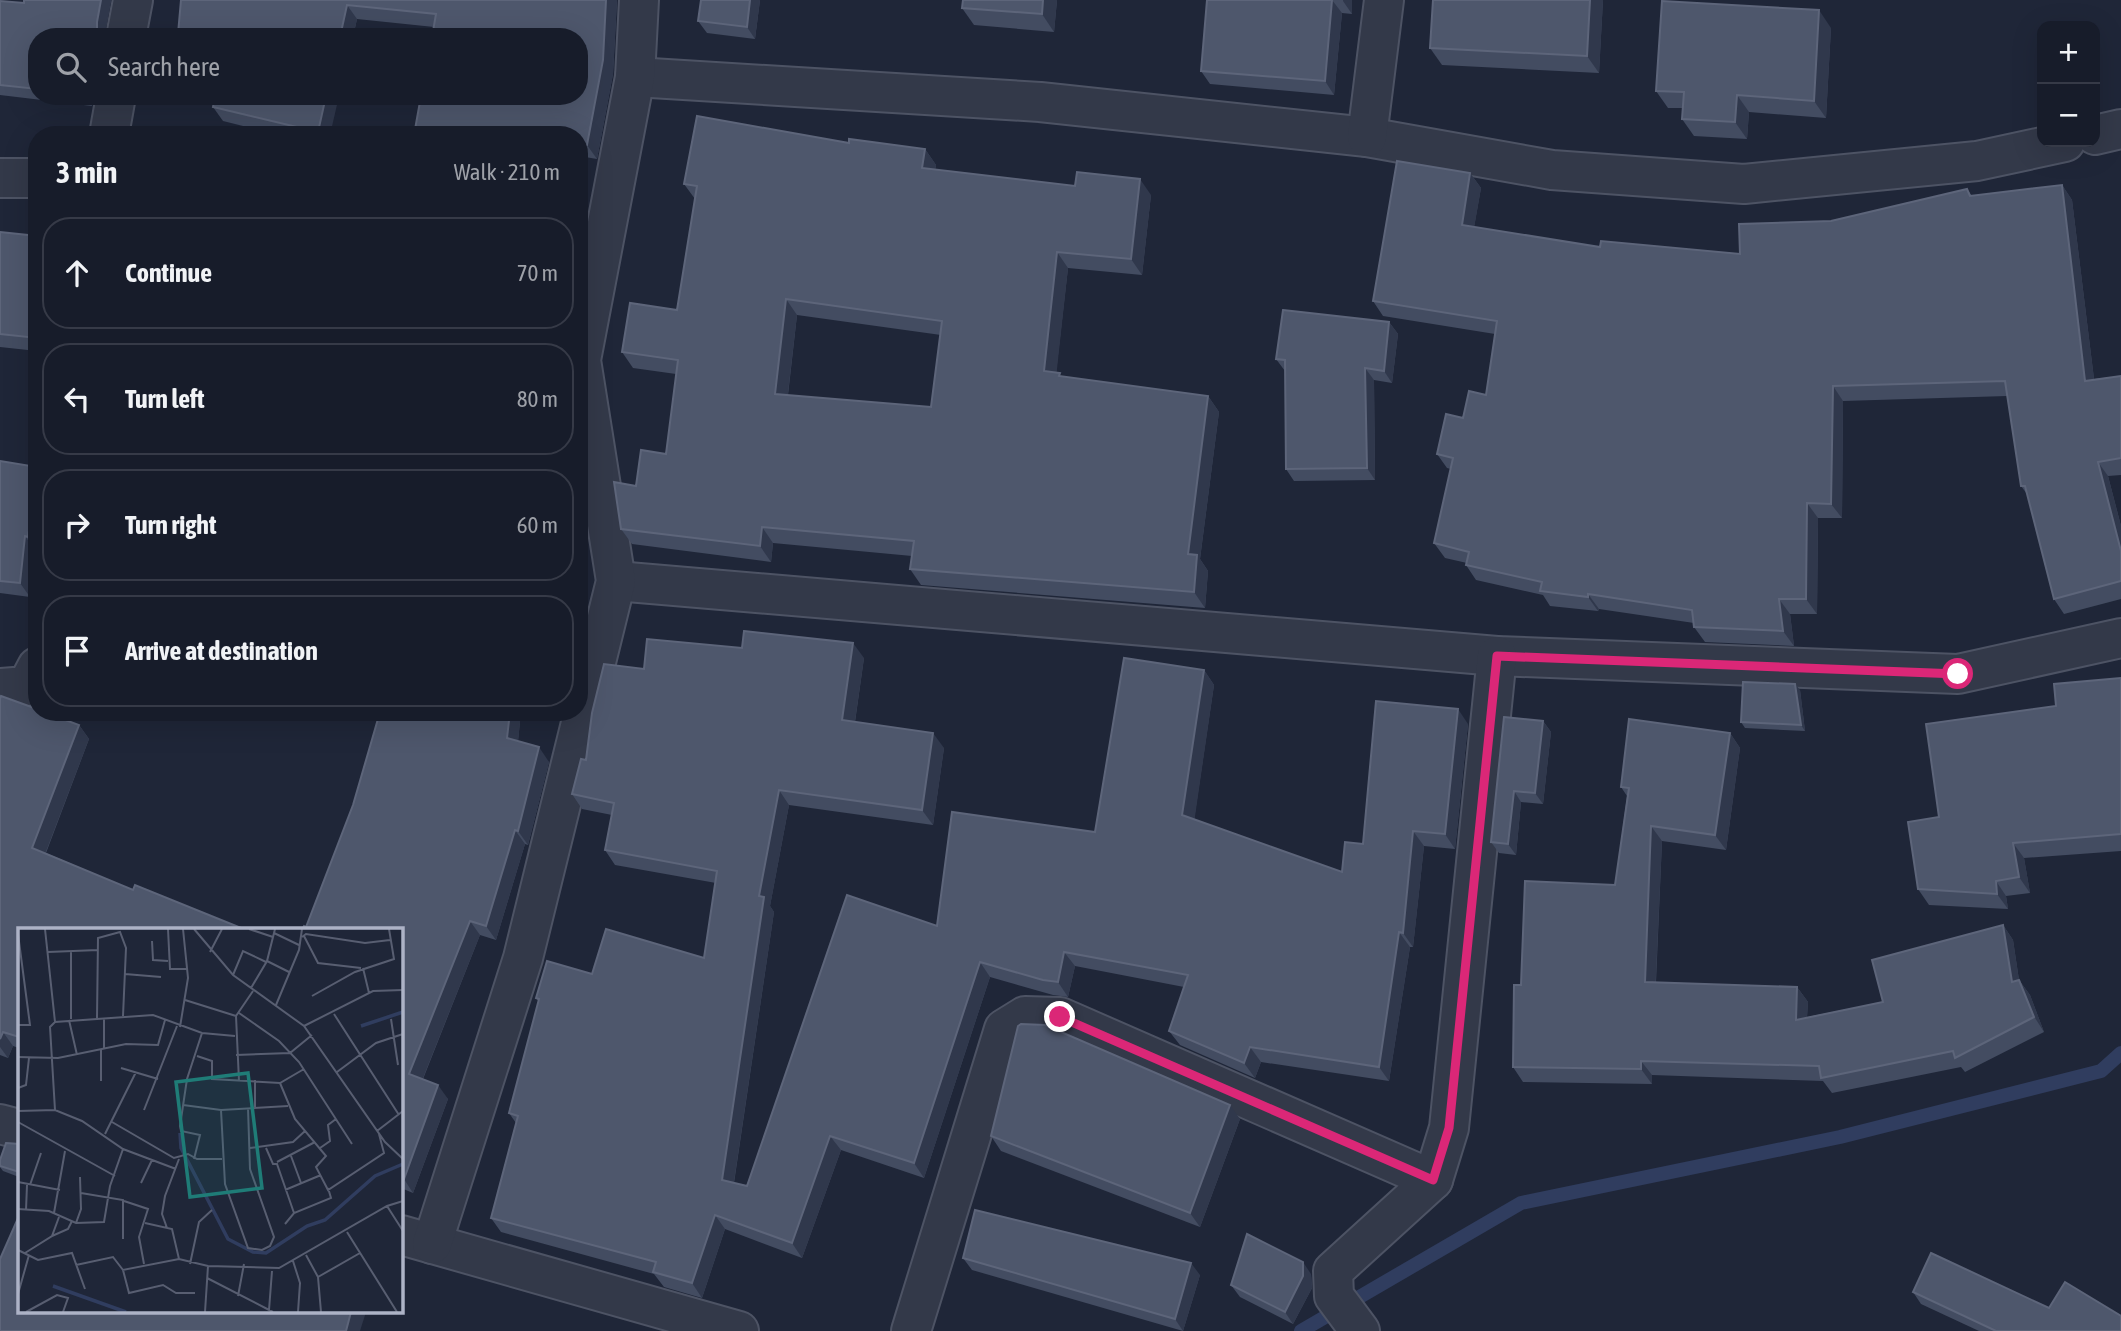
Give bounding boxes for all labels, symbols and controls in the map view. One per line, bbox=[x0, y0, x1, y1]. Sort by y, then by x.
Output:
map controls bbox=[2037, 21, 2100, 147]
button: + bbox=[2037, 21, 2100, 84]
search box bbox=[28, 28, 588, 105]
icon: search bbox=[52, 48, 90, 86]
text: Search here bbox=[108, 52, 220, 82]
button: − bbox=[2037, 84, 2100, 147]
text: 3 min bbox=[56, 155, 117, 189]
text: Walk · 210 m bbox=[454, 159, 560, 185]
icon: ahead bbox=[58, 254, 96, 292]
text: Continue bbox=[125, 258, 212, 288]
text: 70 m bbox=[517, 260, 558, 286]
icon: left bbox=[58, 380, 96, 418]
text: Turn left bbox=[125, 384, 205, 414]
text: 80 m bbox=[517, 386, 558, 412]
icon: right bbox=[58, 506, 96, 544]
text: Turn right bbox=[125, 510, 216, 540]
text: 60 m bbox=[517, 512, 558, 538]
icon: arrive bbox=[58, 632, 96, 670]
text: Arrive at destination bbox=[125, 636, 318, 666]
route start bbox=[1942, 658, 1973, 689]
inset map bbox=[18, 928, 402, 1314]
route end bbox=[1044, 1001, 1075, 1032]

